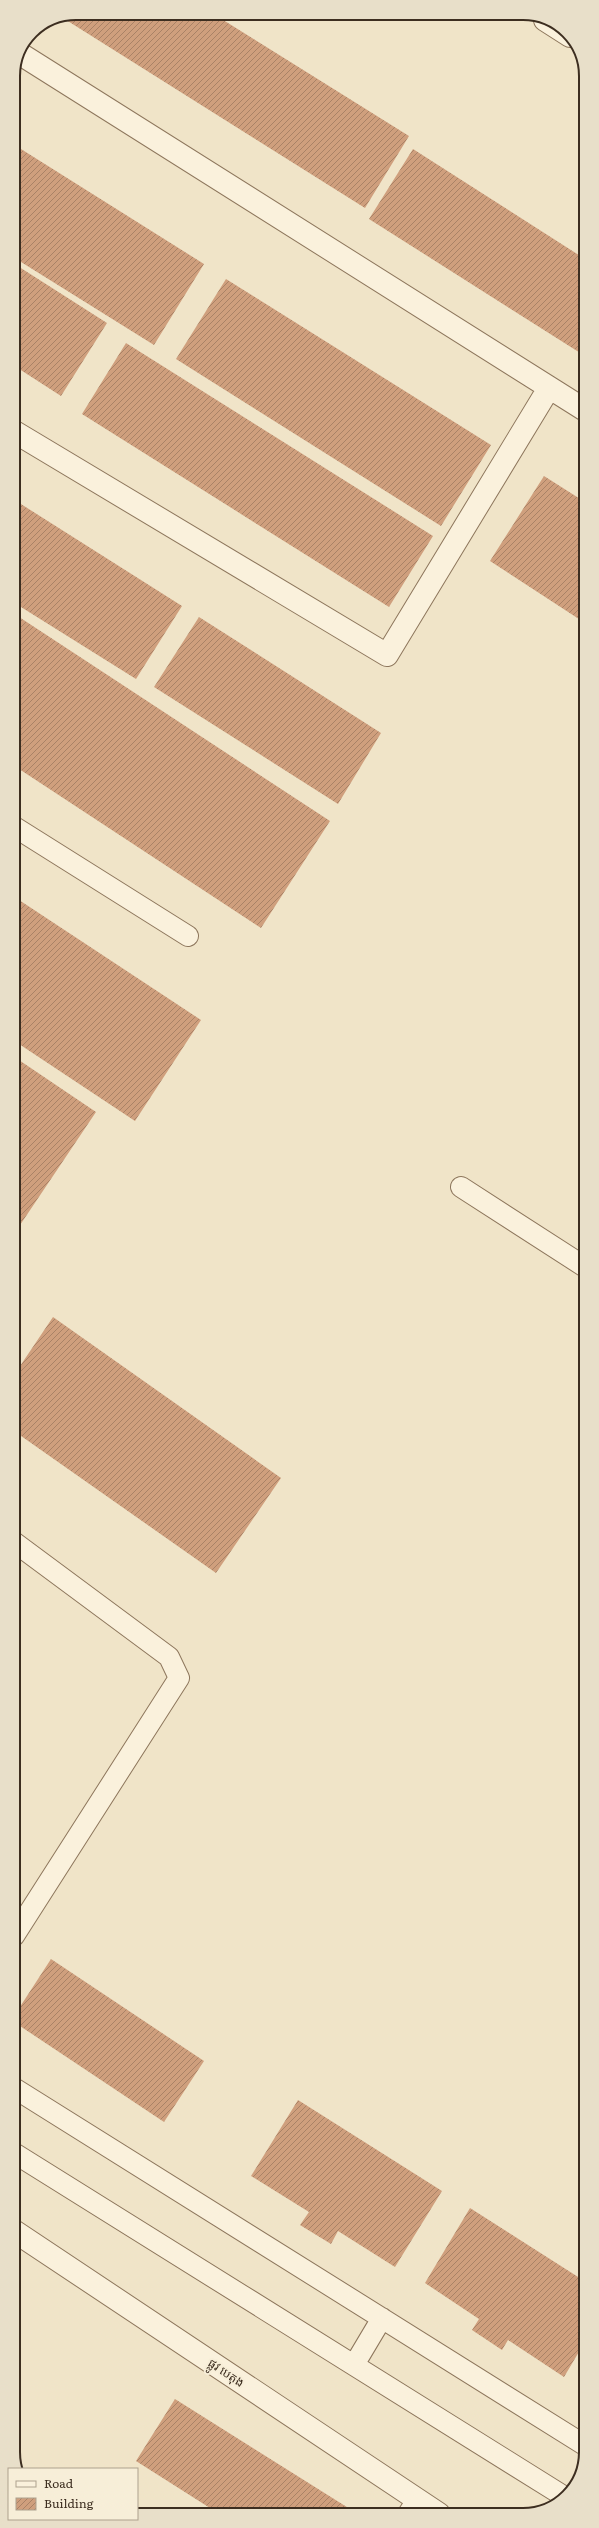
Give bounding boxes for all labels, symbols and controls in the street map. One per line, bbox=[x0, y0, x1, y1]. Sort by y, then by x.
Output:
street label: ផ្លូវ បេតុង bbox=[203, 2353, 248, 2393]
legend bbox=[8, 2468, 138, 2520]
text: Road bbox=[44, 2474, 74, 2492]
text: Building bbox=[44, 2494, 94, 2512]

